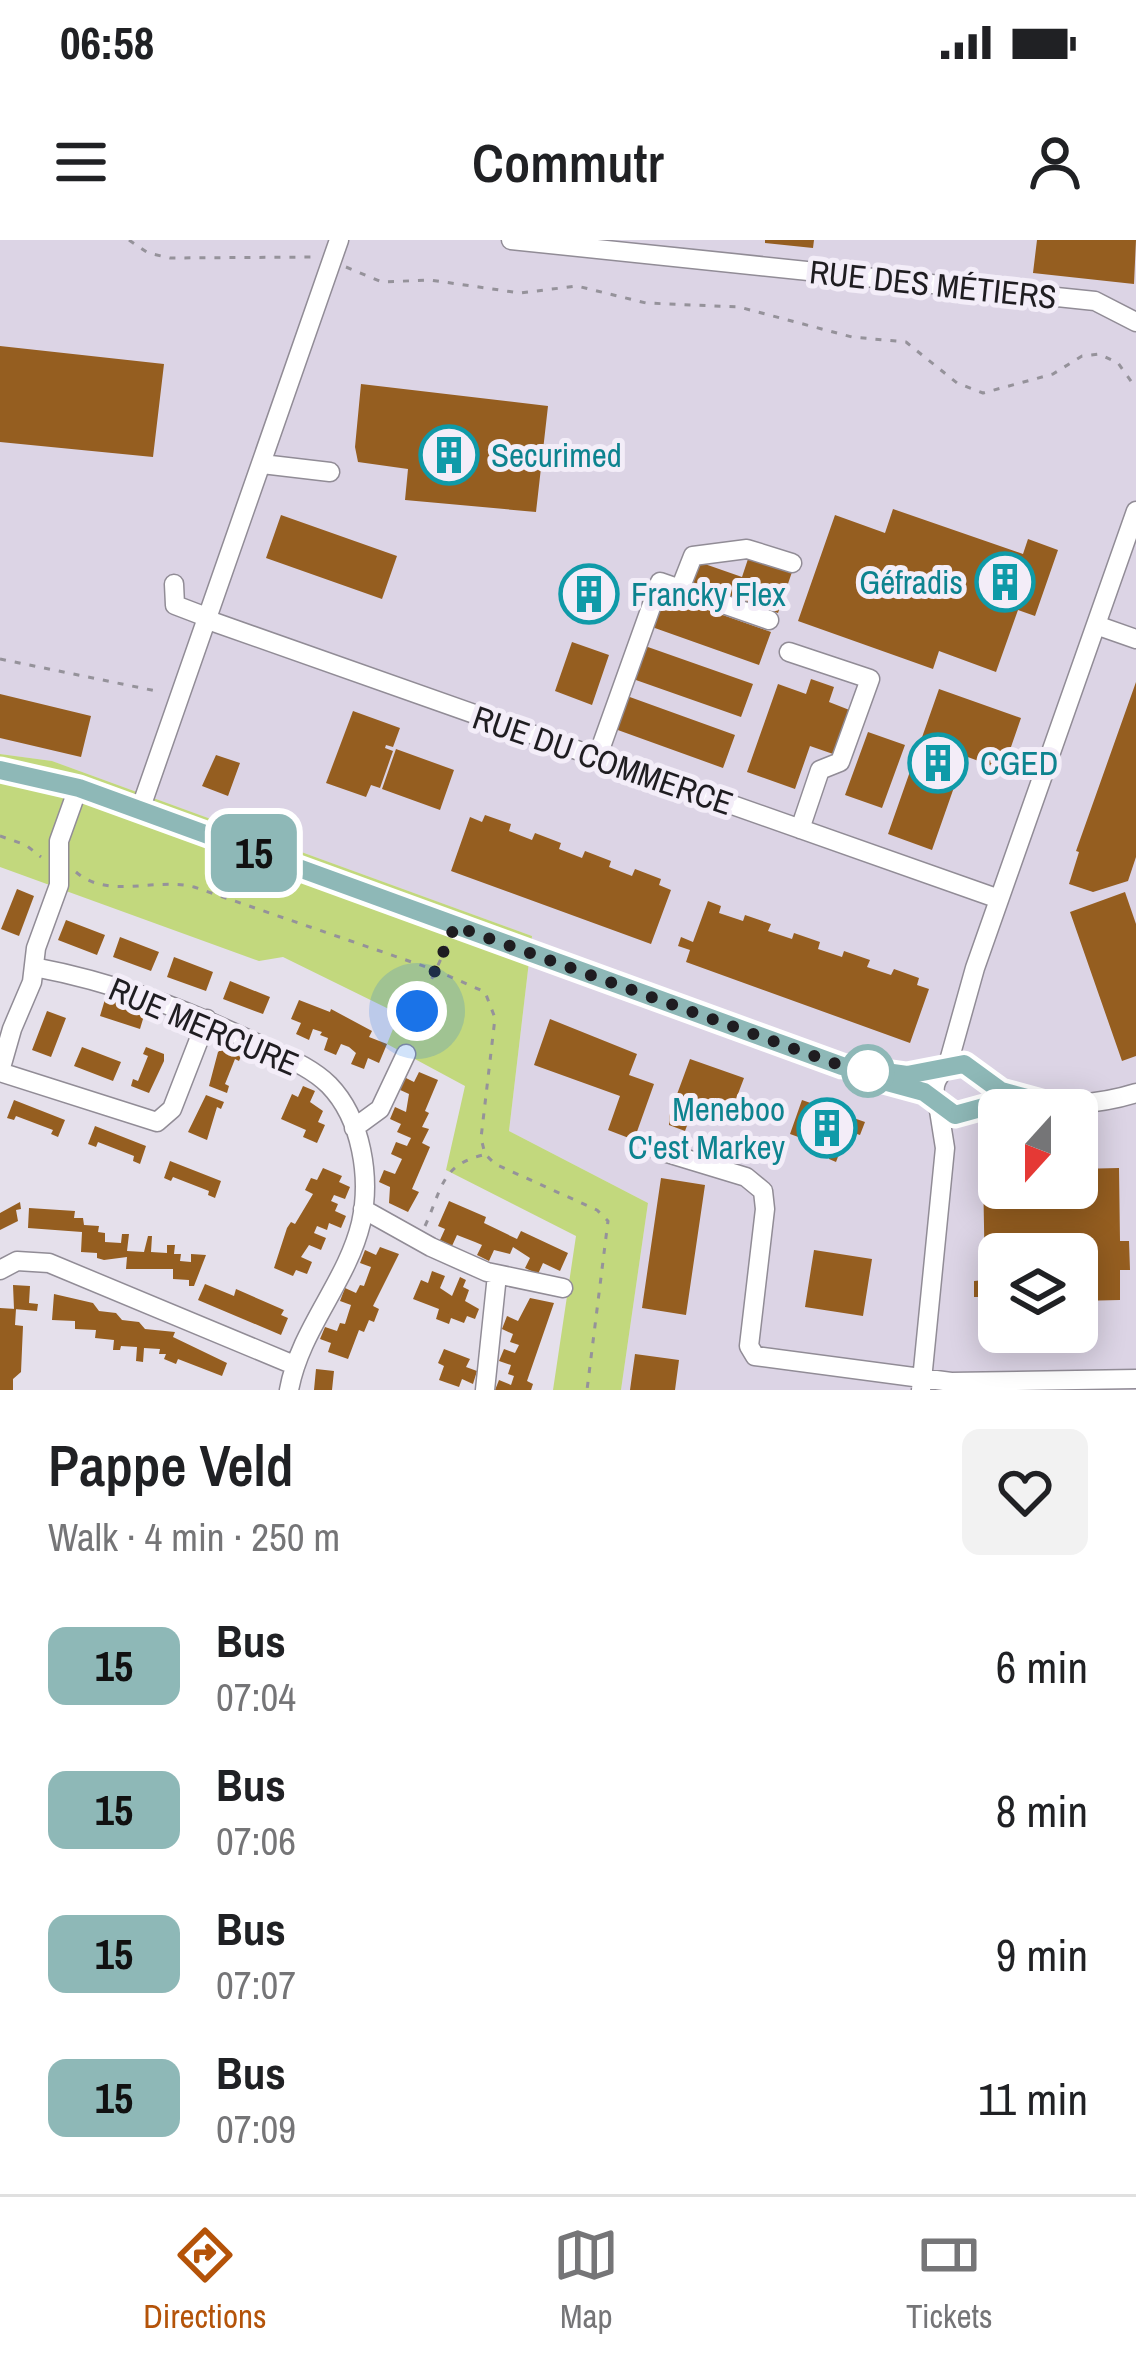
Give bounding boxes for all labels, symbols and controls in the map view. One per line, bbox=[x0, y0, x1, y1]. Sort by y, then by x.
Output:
text: 06:58 bbox=[60, 12, 154, 73]
text: Commutr bbox=[472, 126, 664, 199]
icon: menu bbox=[48, 129, 114, 195]
icon: person bbox=[1022, 129, 1088, 195]
street label: RUE DES MÉTIERS bbox=[807, 249, 1059, 319]
building icon: Securimed bbox=[418, 424, 480, 486]
place label: Securimed bbox=[491, 433, 622, 477]
building icon: Géfradis bbox=[974, 551, 1036, 613]
place label: Géfradis bbox=[859, 560, 963, 604]
building icon: Francky Flex bbox=[558, 563, 620, 625]
place label: Francky Flex bbox=[631, 572, 786, 616]
street label: RUE DU COMMERCE bbox=[467, 695, 739, 825]
building icon: CGED bbox=[907, 732, 969, 794]
place label: CGED bbox=[980, 741, 1058, 785]
line badge: 15 bbox=[200, 814, 308, 892]
text: 15 bbox=[235, 825, 273, 881]
street label: RUE MERCURE bbox=[103, 966, 305, 1086]
your location bbox=[387, 981, 447, 1041]
unlabelled marker bbox=[843, 1046, 893, 1096]
place label: Meneboo C'est Markey bbox=[628, 1087, 785, 1169]
north arrow bbox=[978, 1089, 1098, 1209]
map controls bbox=[978, 1089, 1098, 1353]
building icon: Meneboo C'est Markey bbox=[796, 1097, 858, 1159]
button: layers bbox=[978, 1233, 1098, 1353]
text: Pappe Veld bbox=[48, 1427, 293, 1504]
button: heart bbox=[962, 1429, 1088, 1555]
text: Walk · 4 min · 250 m bbox=[48, 1511, 340, 1563]
text: Bus bbox=[216, 1610, 286, 1671]
text: 6 min bbox=[996, 1636, 1088, 1697]
text: 15 bbox=[95, 1638, 133, 1694]
text: 07:04 bbox=[216, 1671, 296, 1723]
text: Bus bbox=[216, 1754, 286, 1815]
text: 8 min bbox=[996, 1780, 1088, 1841]
text: 15 bbox=[95, 1782, 133, 1838]
text: 07:06 bbox=[216, 1815, 296, 1867]
text: Bus bbox=[216, 1898, 286, 1959]
text: 9 min bbox=[996, 1924, 1088, 1985]
text: 15 bbox=[95, 1926, 133, 1982]
text: 07:07 bbox=[216, 1959, 296, 2011]
text: Bus bbox=[216, 2042, 286, 2103]
text: 11 min bbox=[978, 2068, 1088, 2129]
text: 15 bbox=[95, 2070, 133, 2126]
text: 07:09 bbox=[216, 2103, 296, 2155]
tab: Directions bbox=[143, 2222, 267, 2338]
tab: Map bbox=[553, 2222, 619, 2338]
tab: Tickets bbox=[906, 2222, 993, 2338]

